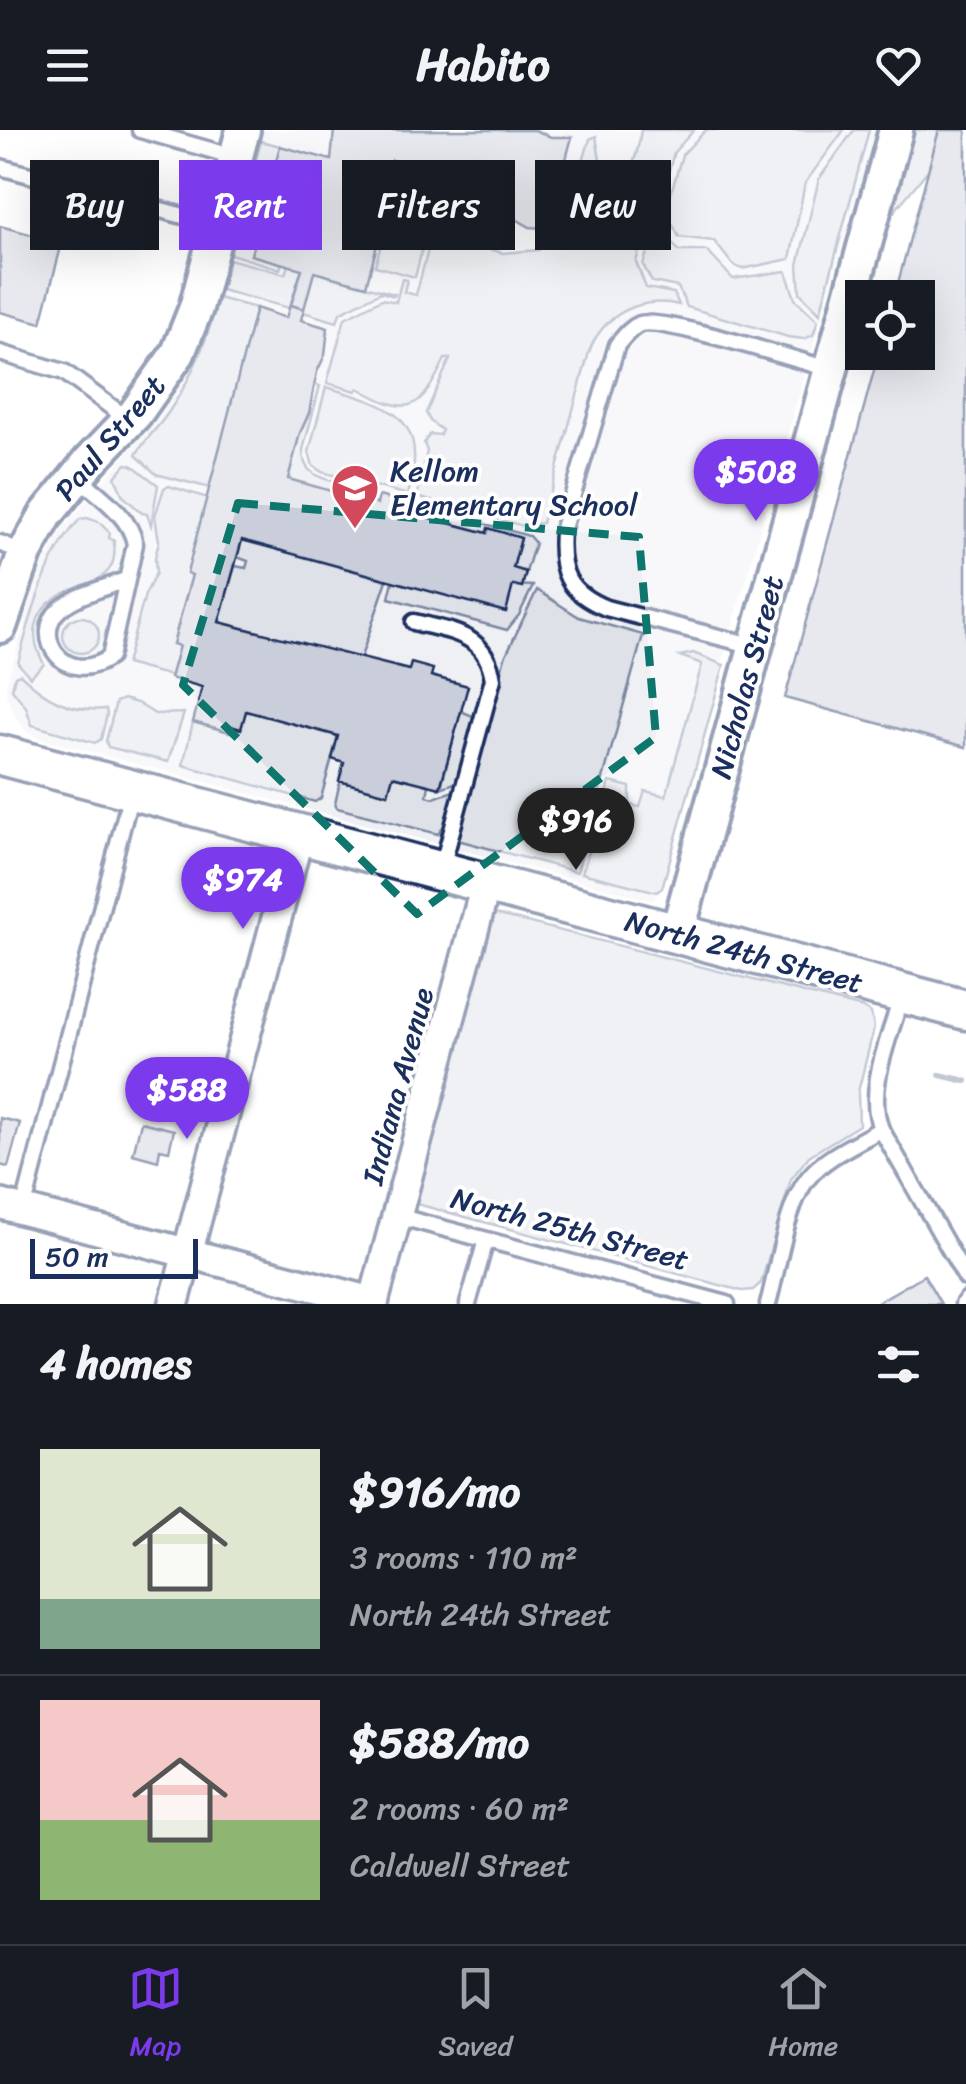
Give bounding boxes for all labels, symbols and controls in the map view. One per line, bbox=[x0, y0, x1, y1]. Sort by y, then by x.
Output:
text: Habito bbox=[416, 25, 550, 105]
icon: menu bbox=[40, 38, 95, 93]
icon: heart bbox=[871, 38, 926, 93]
chip: Buy bbox=[30, 160, 159, 250]
chip: Rent bbox=[179, 160, 322, 250]
chip: Filters bbox=[342, 160, 515, 250]
chip: New bbox=[535, 160, 671, 250]
map controls bbox=[845, 280, 935, 370]
button: locate bbox=[845, 280, 935, 370]
street label: Paul Street bbox=[40, 362, 180, 514]
pin: $508 bbox=[697, 439, 815, 524]
text: $508 bbox=[716, 443, 796, 500]
place label: Kellom Elementary School bbox=[390, 444, 638, 532]
school or university icon: Kellom Elementary School bbox=[329, 462, 381, 530]
street label: Nicholas Street bbox=[694, 569, 800, 785]
pin: $916 bbox=[517, 788, 635, 873]
text: $916 bbox=[539, 792, 613, 849]
pin: $974 bbox=[184, 847, 302, 932]
text: $974 bbox=[203, 851, 283, 908]
street label: North 24th Street bbox=[619, 894, 869, 1010]
street label: Indiana Avenue bbox=[346, 981, 450, 1192]
pin: $588 bbox=[128, 1057, 246, 1142]
text: $588 bbox=[147, 1061, 227, 1118]
street label: North 25th Street bbox=[445, 1171, 695, 1287]
text: 50 m bbox=[45, 1232, 109, 1281]
scale bar bbox=[30, 1234, 198, 1278]
text: 4 homes bbox=[40, 1327, 192, 1401]
icon: filters bbox=[871, 1337, 926, 1392]
text: $916/mo bbox=[350, 1455, 520, 1529]
icon: home bbox=[120, 1489, 240, 1609]
text: 3 rooms · 110 m² bbox=[350, 1529, 578, 1586]
text: North 24th Street bbox=[350, 1586, 611, 1643]
text: $588/mo bbox=[350, 1706, 529, 1780]
icon: home bbox=[120, 1740, 240, 1860]
text: 2 rooms · 60 m² bbox=[350, 1780, 569, 1837]
text: Caldwell Street bbox=[350, 1837, 570, 1894]
tab: Map bbox=[128, 1961, 183, 2070]
tab: Saved bbox=[439, 1961, 512, 2070]
tab: Home bbox=[768, 1961, 838, 2070]

